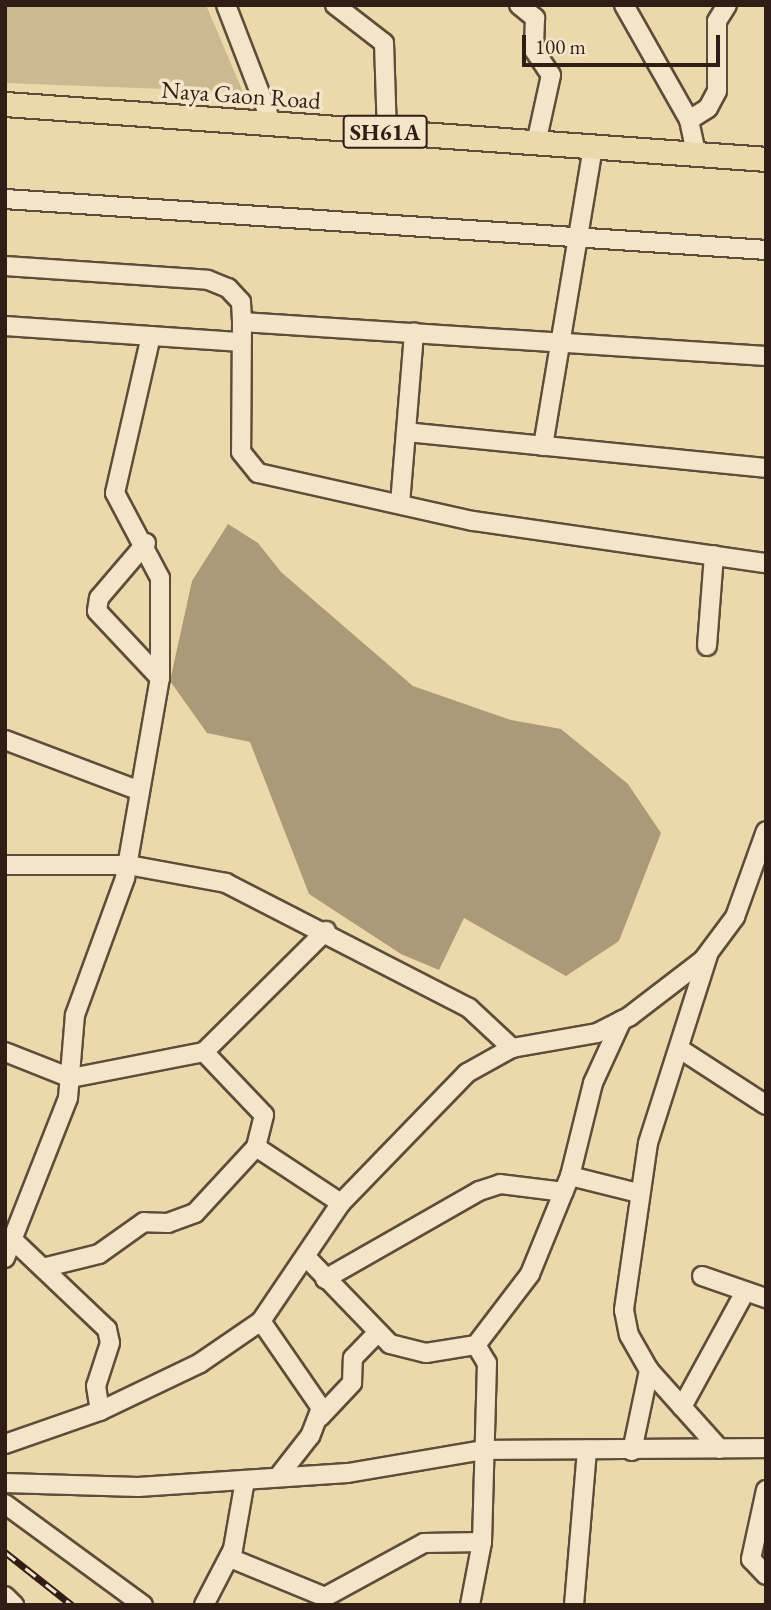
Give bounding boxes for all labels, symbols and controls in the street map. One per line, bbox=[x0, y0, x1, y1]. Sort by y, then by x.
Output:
scale bar bbox=[526, 21, 724, 65]
text: 100 m bbox=[535, 33, 586, 60]
street label: Naya Gaon Road bbox=[160, 75, 322, 115]
road number: SH61A bbox=[341, 113, 429, 152]

